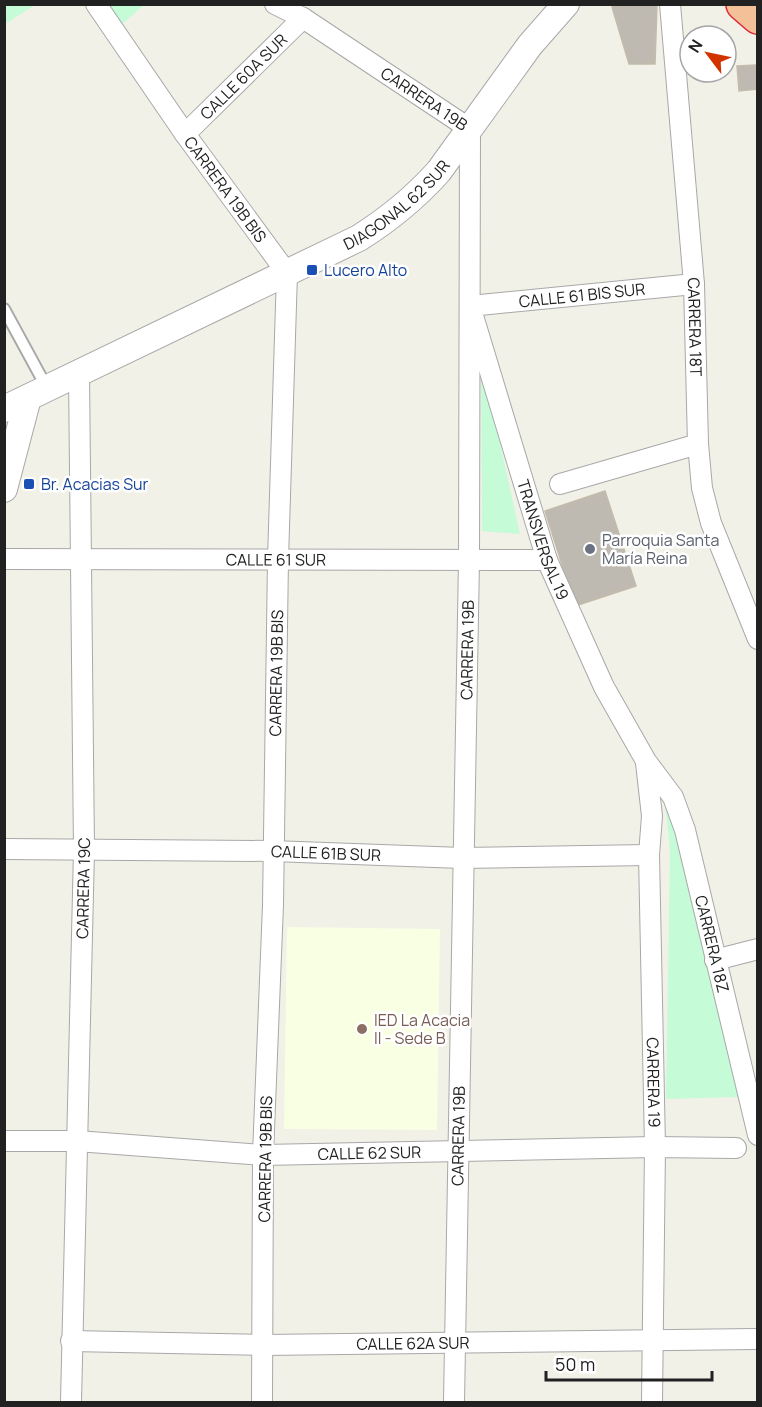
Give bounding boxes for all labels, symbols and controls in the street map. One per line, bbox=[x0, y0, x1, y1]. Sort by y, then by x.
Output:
north arrow bbox=[678, 24, 738, 84]
street label: CALLE 60A SUR bbox=[195, 29, 292, 124]
text: N bbox=[683, 35, 708, 57]
street label: CARRERA 19B bbox=[377, 62, 472, 136]
street label: CARRERA 19B BIS bbox=[179, 132, 272, 247]
street label: DIAGONAL 62 SUR bbox=[340, 155, 455, 255]
place label: Lucero Alto bbox=[324, 259, 407, 281]
marker: Lucero Alto bbox=[305, 263, 319, 277]
street label: CARRERA 18T bbox=[682, 276, 707, 377]
street label: CALLE 61 BIS SUR bbox=[518, 277, 646, 313]
place label: Br. Acacias Sur bbox=[41, 473, 149, 495]
marker: Br. Acacias Sur bbox=[22, 477, 36, 491]
street label: TRANSVERSAL 19 bbox=[512, 477, 574, 603]
place label: Parroquia Santa María Reina bbox=[602, 529, 719, 569]
marker: Parroquia Santa María Reina bbox=[583, 542, 597, 556]
street label: CALLE 61 SUR bbox=[226, 548, 326, 571]
street label: CARRERA 19B bbox=[455, 600, 479, 700]
street label: CARRERA 19B BIS bbox=[264, 609, 288, 736]
street label: CARRERA 19C bbox=[71, 837, 95, 939]
street label: CALLE 61B SUR bbox=[271, 840, 381, 866]
street label: CARRERA 18Z bbox=[690, 893, 735, 995]
place label: IED La Acacia II - Sede B bbox=[374, 1009, 470, 1049]
marker: IED La Acacia II - Sede B bbox=[355, 1022, 369, 1036]
street label: CARRERA 19 bbox=[642, 1037, 666, 1128]
street label: CARRERA 19B bbox=[446, 1086, 470, 1186]
street label: CARRERA 19B BIS bbox=[253, 1095, 277, 1222]
street label: CALLE 62 SUR bbox=[318, 1141, 421, 1165]
street label: CALLE 62A SUR bbox=[356, 1331, 470, 1355]
scale bar bbox=[546, 1344, 712, 1382]
text: 50 m bbox=[555, 1352, 595, 1376]

